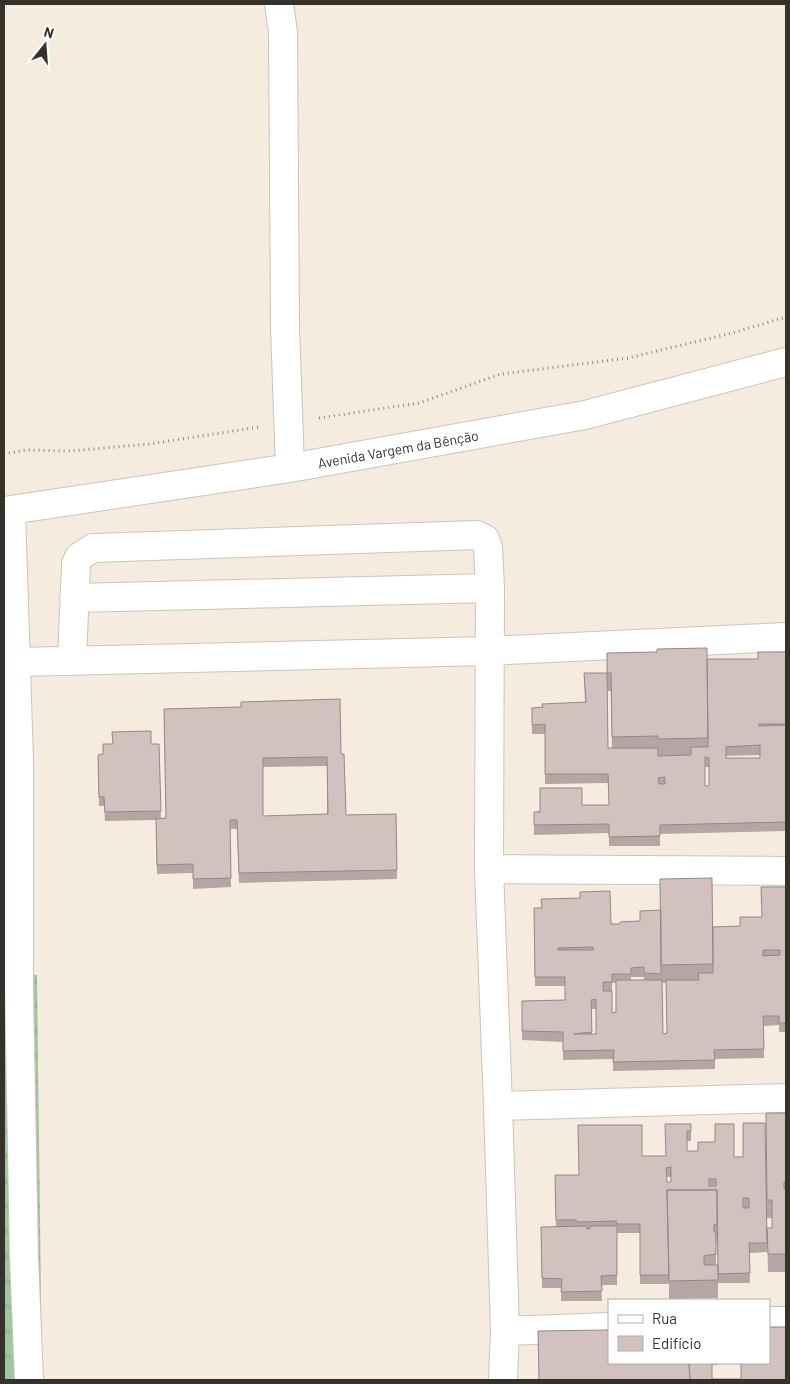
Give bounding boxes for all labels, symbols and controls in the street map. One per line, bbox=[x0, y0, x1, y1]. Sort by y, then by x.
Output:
north arrow bbox=[20, 20, 70, 70]
text: N bbox=[42, 23, 56, 42]
street label: Avenida Vargem da Bênção bbox=[316, 426, 480, 472]
legend bbox=[608, 1299, 770, 1364]
text: Rua bbox=[652, 1309, 677, 1327]
text: Edifício bbox=[652, 1334, 701, 1352]

